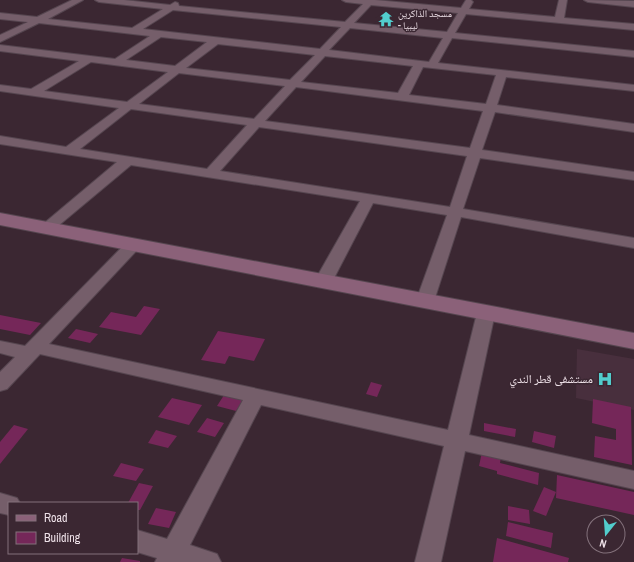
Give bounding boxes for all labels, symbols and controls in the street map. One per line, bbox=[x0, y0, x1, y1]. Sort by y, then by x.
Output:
place label: مسجد الذاكرين - ليبيا bbox=[398, 7, 452, 32]
temple icon: مسجد الذاكرين - ليبيا bbox=[377, 10, 395, 28]
hospital icon: مستشفى قطر الندي bbox=[596, 370, 614, 388]
place label: مستشفى قطر الندي bbox=[509, 371, 593, 389]
legend bbox=[8, 502, 138, 554]
text: Road bbox=[44, 510, 68, 526]
north arrow bbox=[586, 514, 626, 554]
text: Building bbox=[44, 530, 81, 546]
text: N bbox=[598, 536, 608, 551]

